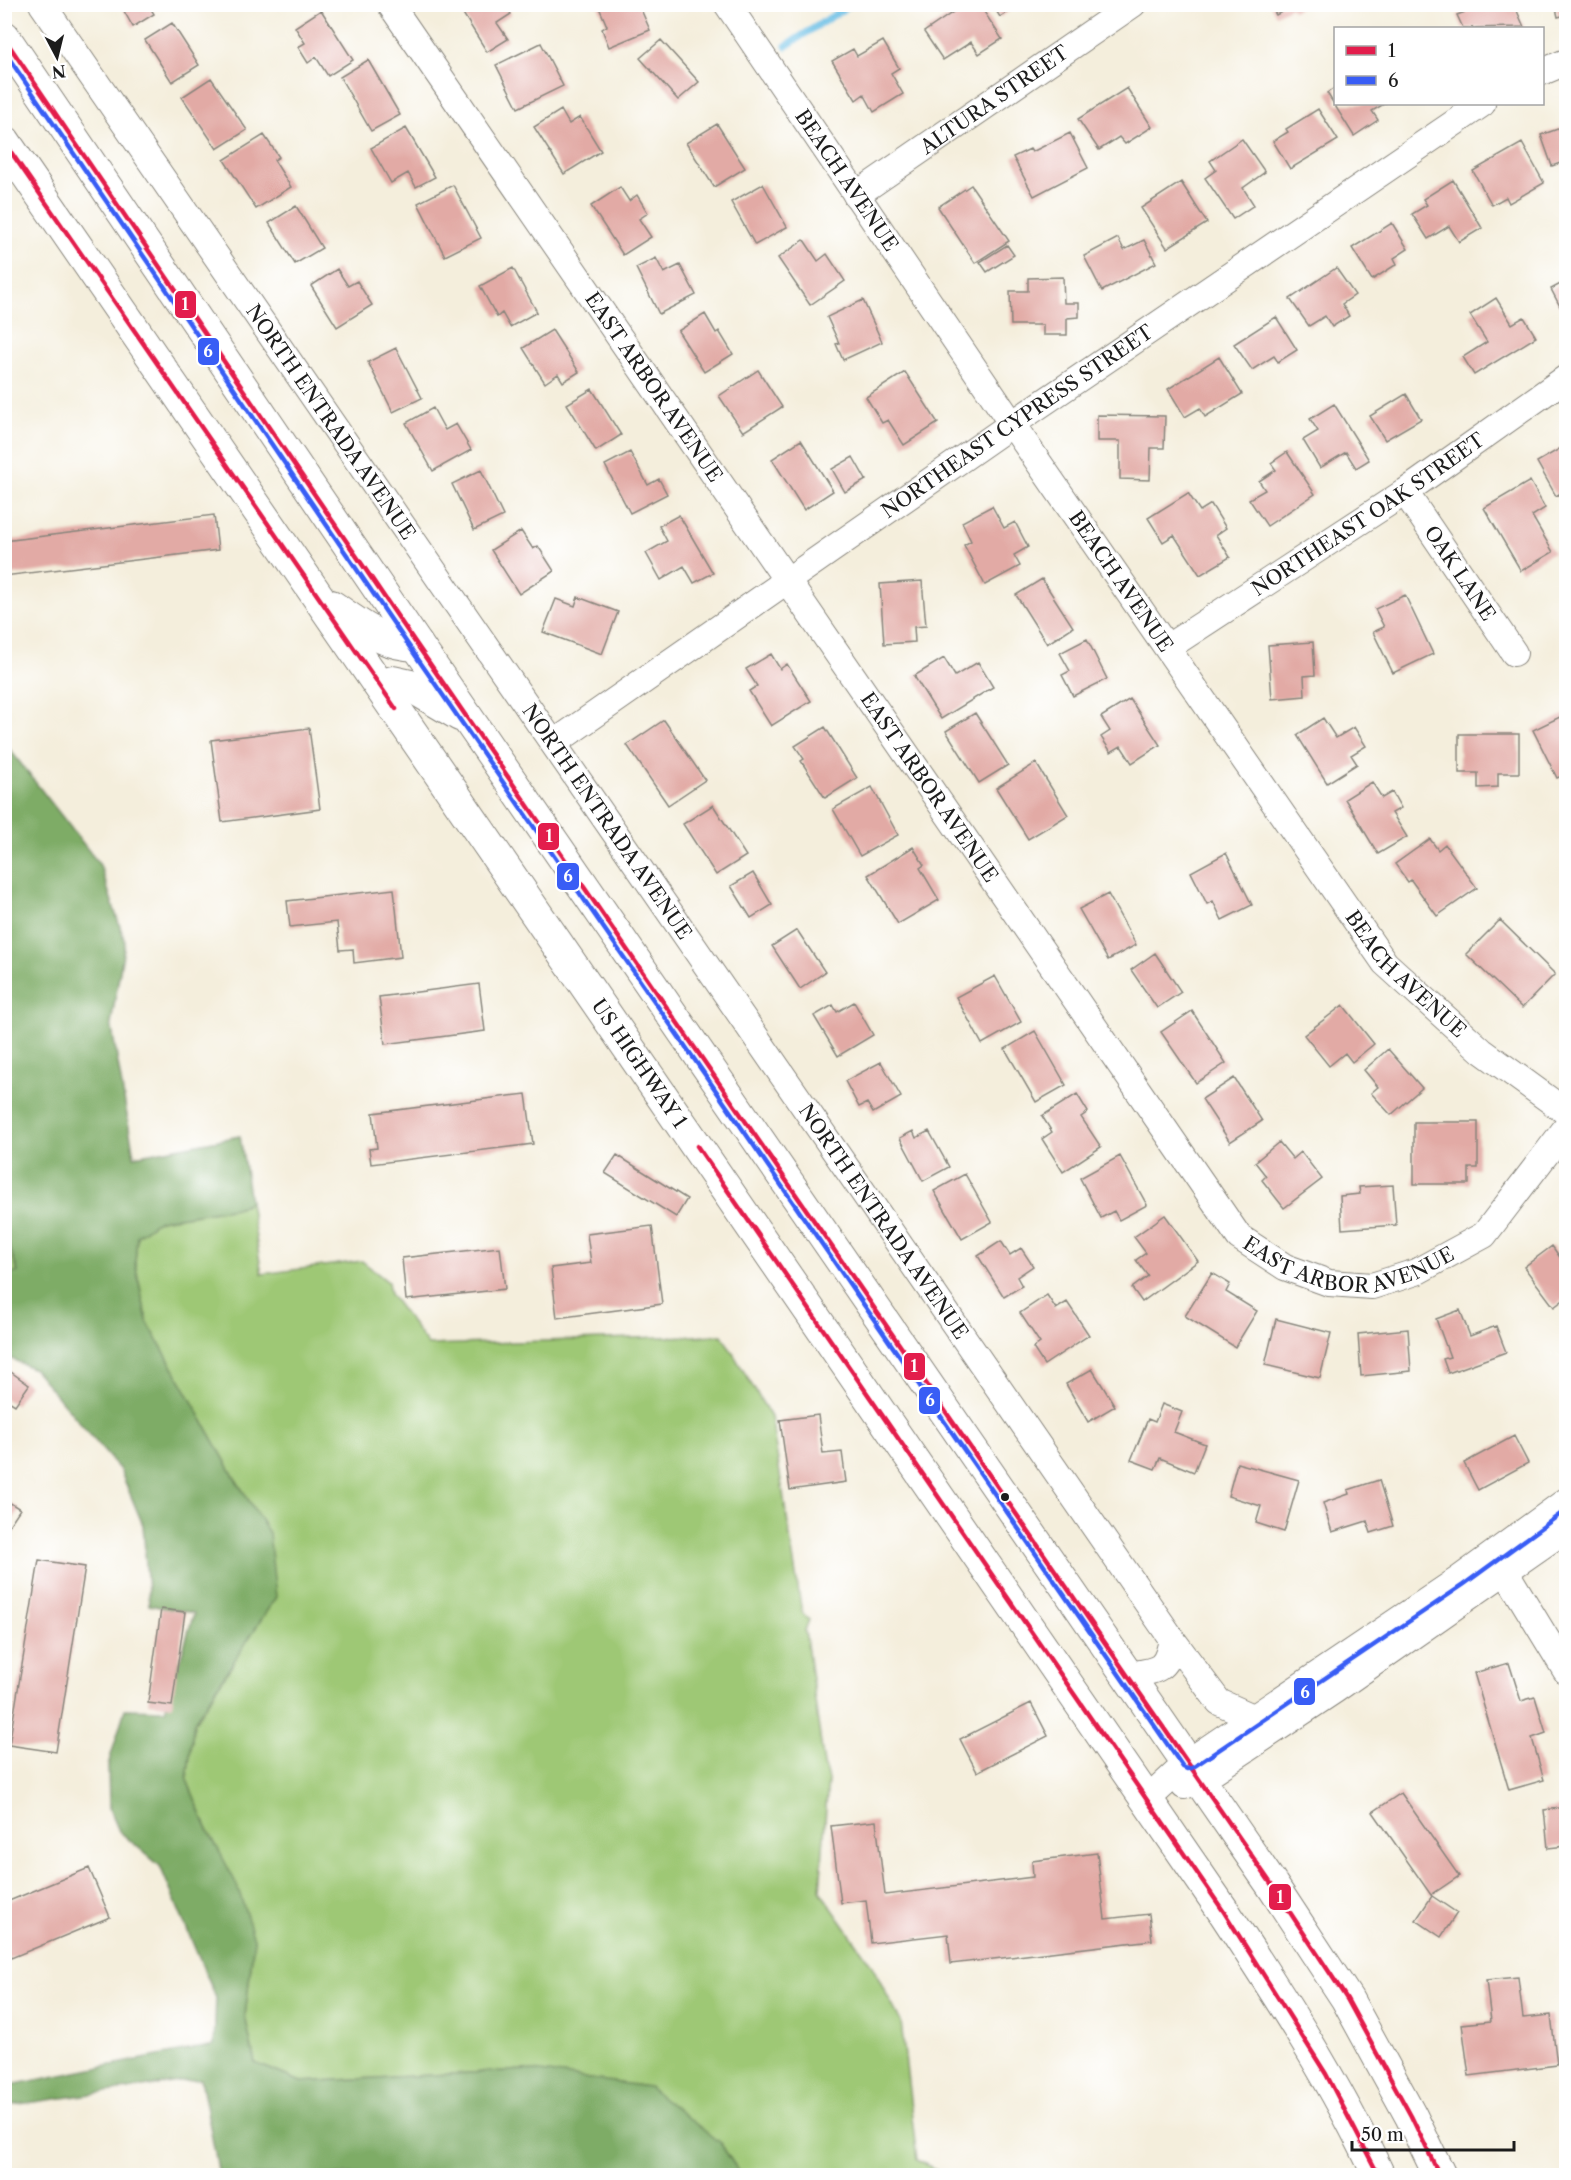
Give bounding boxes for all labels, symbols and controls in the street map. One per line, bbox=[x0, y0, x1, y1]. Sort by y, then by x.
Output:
north arrow bbox=[27, 27, 87, 87]
legend bbox=[1334, 27, 1544, 105]
street label: ALTURA STREET bbox=[915, 40, 1073, 160]
text: 1 bbox=[1388, 40, 1396, 62]
text: N bbox=[51, 61, 67, 83]
text: 6 bbox=[1388, 70, 1399, 92]
street label: BEACH AVENUE bbox=[790, 105, 903, 256]
street label: EAST ARBOR AVENUE bbox=[580, 288, 727, 486]
line badge: 1 bbox=[174, 290, 197, 319]
text: 1 bbox=[181, 294, 189, 314]
street label: NORTH ENTRADA AVENUE bbox=[241, 300, 420, 544]
street label: NORTHEAST CYPRESS STREET bbox=[877, 320, 1158, 523]
line badge: 6 bbox=[197, 337, 220, 366]
text: 6 bbox=[203, 341, 213, 361]
street label: NORTHEAST OAK STREET bbox=[1247, 428, 1489, 601]
street label: BEACH AVENUE bbox=[1064, 506, 1178, 657]
street label: OAK LANE bbox=[1419, 521, 1501, 625]
street label: EAST ARBOR AVENUE bbox=[856, 688, 1003, 887]
street label: NORTH ENTRADA AVENUE bbox=[517, 699, 697, 944]
line badge: 1 bbox=[537, 822, 560, 851]
text: 1 bbox=[545, 826, 553, 846]
line badge: 6 bbox=[556, 862, 580, 891]
text: 6 bbox=[563, 866, 573, 886]
street label: BEACH AVENUE bbox=[1340, 906, 1471, 1042]
street label: US HIGHWAY 1 bbox=[587, 994, 692, 1133]
street label: NORTH ENTRADA AVENUE bbox=[794, 1099, 973, 1344]
street label: EAST ARBOR AVENUE bbox=[1235, 1222, 1463, 1258]
text: EAST ARBOR AVENUE bbox=[1239, 1231, 1458, 1298]
line badge: 1 bbox=[903, 1352, 926, 1381]
text: 1 bbox=[910, 1356, 918, 1376]
line badge: 6 bbox=[918, 1386, 941, 1415]
text: 6 bbox=[925, 1390, 935, 1410]
unlabelled marker bbox=[999, 1491, 1011, 1503]
line badge: 6 bbox=[1293, 1677, 1316, 1706]
text: 6 bbox=[1300, 1682, 1310, 1702]
line badge: 1 bbox=[1268, 1883, 1292, 1911]
text: 1 bbox=[1276, 1887, 1284, 1907]
scale bar bbox=[1352, 2114, 1514, 2152]
text: 50 m bbox=[1361, 2124, 1404, 2146]

